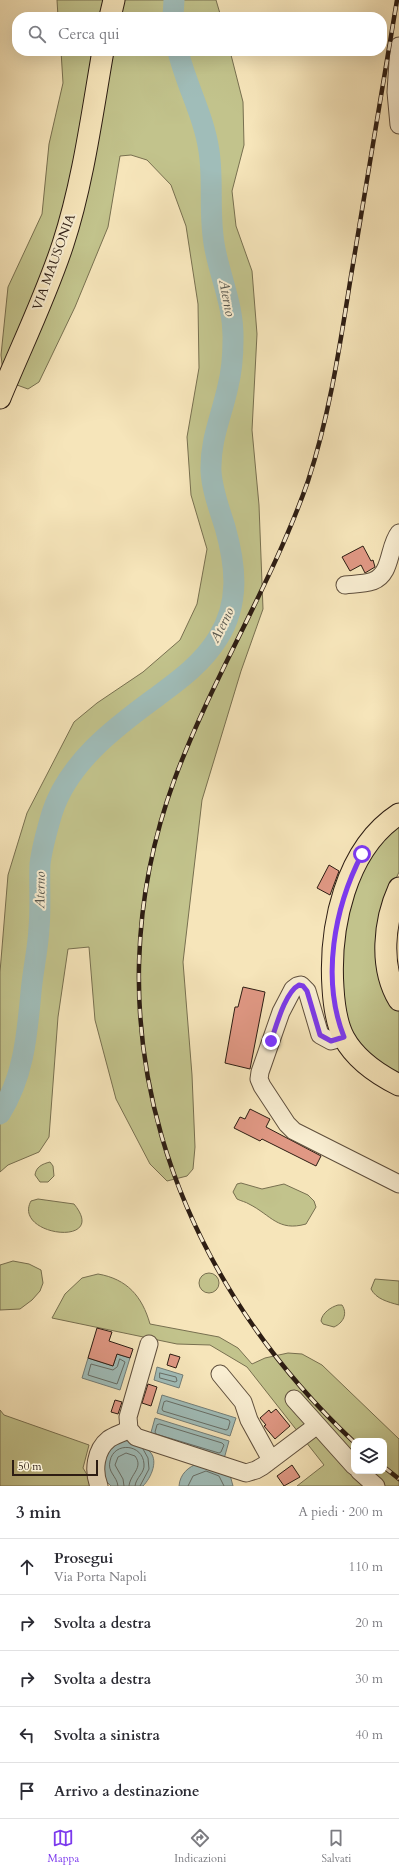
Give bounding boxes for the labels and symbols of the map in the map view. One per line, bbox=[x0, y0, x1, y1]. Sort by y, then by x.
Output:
street label: VIA MAUSONIA bbox=[28, 211, 80, 313]
water label: Aterno bbox=[214, 277, 240, 319]
water label: Aterno bbox=[205, 604, 239, 647]
route start bbox=[353, 845, 371, 863]
water label: Aterno bbox=[30, 871, 50, 910]
route end bbox=[262, 1032, 280, 1050]
scale bar bbox=[12, 1458, 98, 1477]

